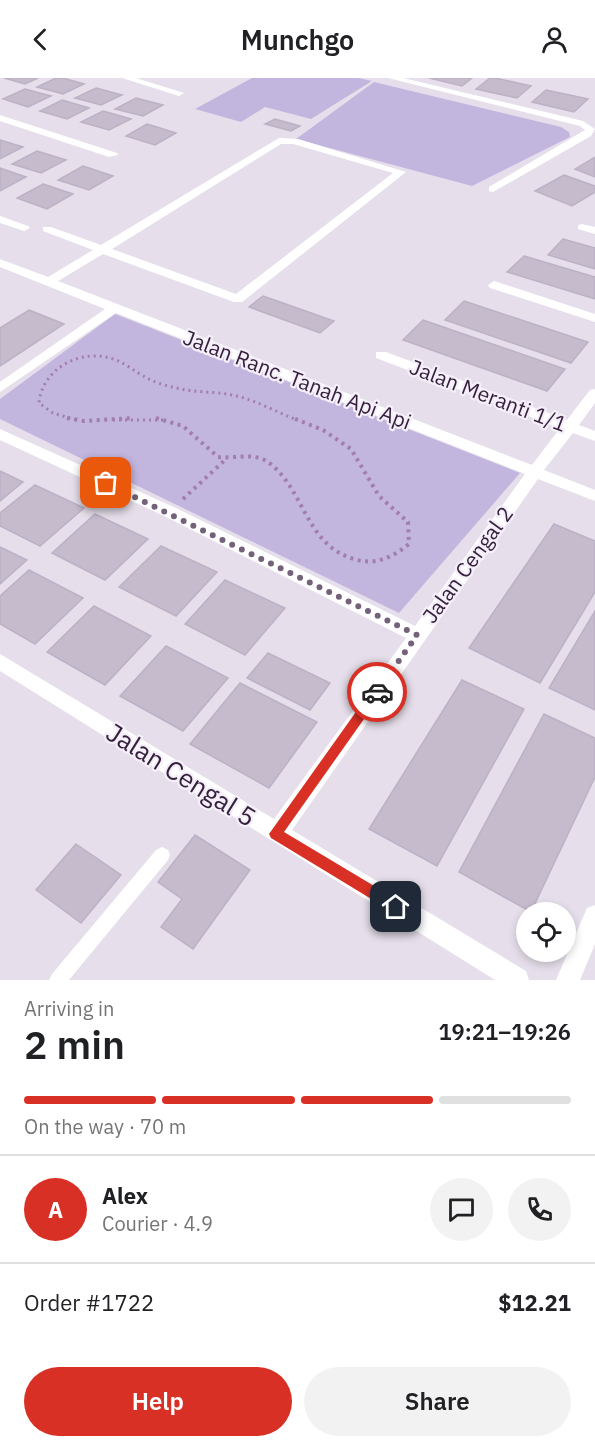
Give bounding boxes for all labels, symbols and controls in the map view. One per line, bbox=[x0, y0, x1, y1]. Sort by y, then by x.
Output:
text: Munchgo bbox=[241, 22, 354, 57]
icon: back bbox=[24, 23, 57, 56]
icon: person bbox=[538, 23, 571, 56]
street label: Jalan Ranc. Tanah Api Api bbox=[179, 323, 415, 435]
street label: Jalan Meranti 1/1 bbox=[406, 352, 571, 438]
pin bbox=[80, 457, 131, 508]
icon: bag bbox=[89, 466, 122, 499]
street label: Jalan Cengal 2 bbox=[415, 500, 519, 628]
courier bbox=[347, 662, 407, 722]
icon: car bbox=[361, 676, 394, 709]
street label: Jalan Cengal 5 bbox=[100, 715, 263, 834]
pin bbox=[370, 881, 421, 932]
icon: home bbox=[379, 890, 412, 923]
map controls bbox=[516, 902, 576, 962]
button: locate bbox=[516, 902, 576, 962]
text: Arriving in bbox=[24, 995, 114, 1022]
text: 19:21–19:26 bbox=[438, 1017, 571, 1046]
text: 2 min bbox=[24, 1019, 125, 1070]
text: On the way · 70 m bbox=[24, 1113, 186, 1140]
button: chat bbox=[430, 1178, 493, 1241]
button: phone bbox=[508, 1178, 571, 1241]
text: Alex bbox=[102, 1181, 148, 1210]
text: A bbox=[48, 1195, 63, 1224]
text: Courier · 4.9 bbox=[102, 1210, 213, 1237]
text: Order #1722 bbox=[24, 1288, 154, 1317]
text: $12.21 bbox=[498, 1288, 571, 1317]
button: Help bbox=[24, 1367, 292, 1436]
button: Share bbox=[304, 1367, 571, 1436]

